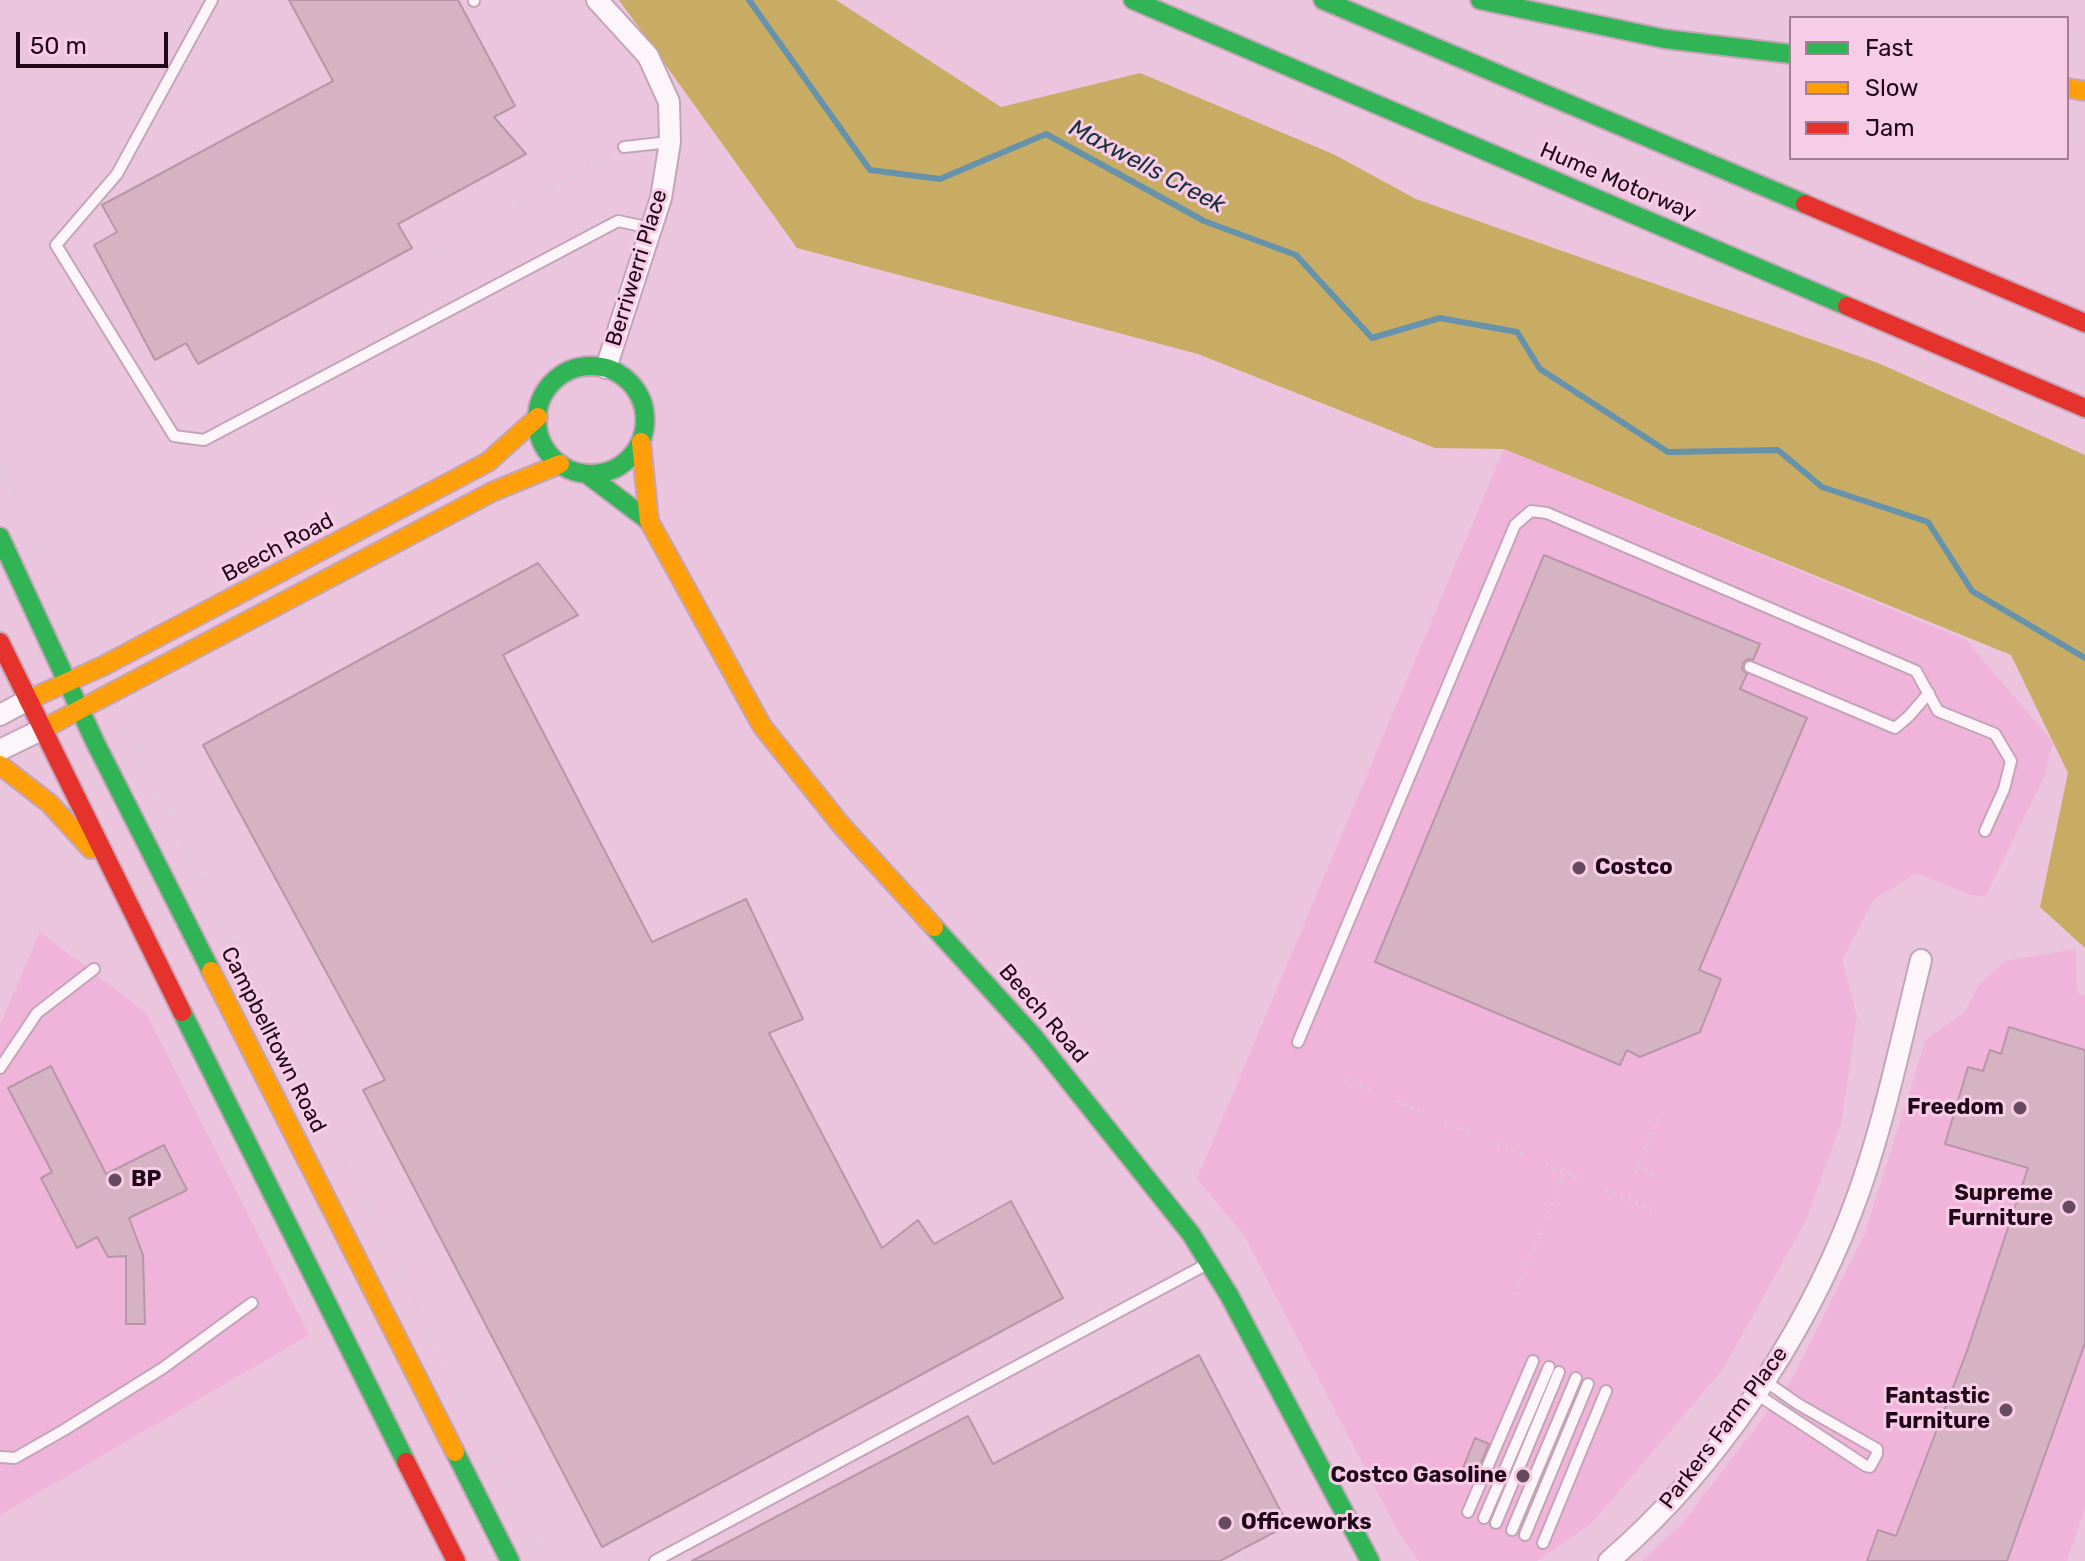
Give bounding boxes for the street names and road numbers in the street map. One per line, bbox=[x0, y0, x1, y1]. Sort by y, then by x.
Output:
street label: Hume Motorway bbox=[1536, 137, 1700, 227]
street label: Berriwerri Place bbox=[601, 187, 673, 349]
street label: Beech Road bbox=[218, 508, 338, 588]
street label: Campbelltown Road bbox=[215, 943, 331, 1137]
street label: Beech Road bbox=[993, 959, 1093, 1069]
street label: Parkers Farm Place bbox=[1654, 1342, 1794, 1514]

